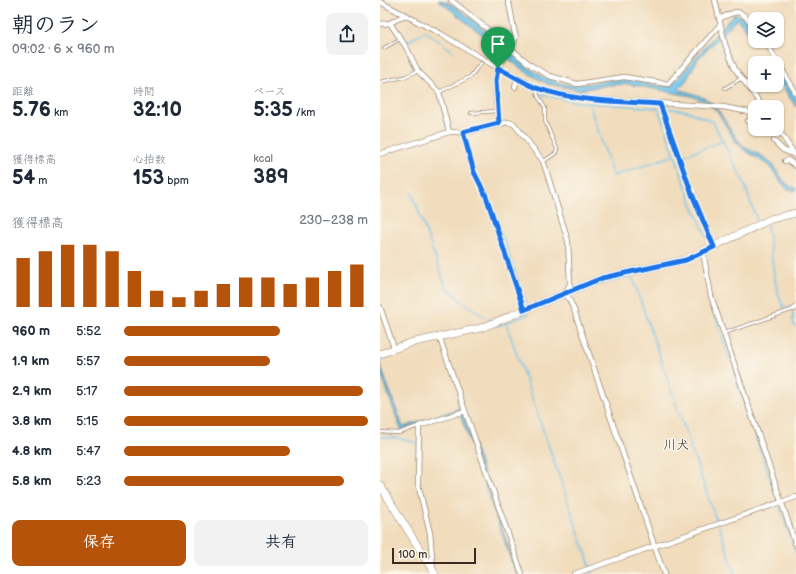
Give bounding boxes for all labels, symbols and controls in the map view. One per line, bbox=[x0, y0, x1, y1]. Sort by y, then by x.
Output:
text: 朝のラン bbox=[12, 12, 100, 39]
map controls bbox=[748, 12, 784, 136]
button: layers bbox=[748, 12, 784, 48]
button: share bbox=[326, 13, 368, 55]
pin bbox=[481, 27, 515, 68]
icon: arrive bbox=[487, 33, 509, 55]
text: 09:02 · 6 × 960 m bbox=[12, 41, 115, 57]
button: + bbox=[748, 56, 784, 92]
text: 距離 bbox=[12, 85, 34, 98]
text: 時間 bbox=[133, 85, 155, 98]
text: ペース bbox=[253, 85, 286, 98]
text: 5.76 bbox=[12, 98, 51, 122]
text: 32:10 bbox=[133, 98, 182, 122]
text: 5:35 bbox=[253, 98, 293, 122]
button: − bbox=[748, 100, 784, 136]
text: km bbox=[51, 106, 68, 119]
text: /km bbox=[293, 106, 315, 119]
text: kcal bbox=[253, 152, 273, 165]
text: 獲得標高 bbox=[12, 153, 56, 166]
text: 心拍数 bbox=[133, 153, 166, 166]
text: 389 bbox=[253, 165, 289, 189]
text: 54 bbox=[12, 166, 35, 190]
text: 153 bbox=[133, 166, 164, 190]
text: m bbox=[35, 174, 47, 187]
text: bpm bbox=[164, 174, 189, 187]
text: 230–238 m bbox=[299, 212, 368, 228]
text: 獲得標高 bbox=[12, 215, 64, 231]
text: 960 m bbox=[12, 323, 50, 339]
text: 5:52 bbox=[76, 323, 101, 339]
text: 1.9 km bbox=[12, 353, 49, 369]
text: 5:57 bbox=[76, 353, 100, 369]
text: 2.9 km bbox=[12, 383, 52, 399]
text: 5:17 bbox=[76, 383, 98, 399]
text: 3.8 km bbox=[12, 413, 52, 429]
text: 5:15 bbox=[76, 413, 99, 429]
district label: 川犬 bbox=[663, 437, 689, 453]
text: 4.8 km bbox=[12, 443, 52, 459]
text: 5:47 bbox=[76, 443, 100, 459]
text: 5.8 km bbox=[12, 473, 52, 489]
text: 5:23 bbox=[76, 473, 101, 489]
button: 保存 bbox=[12, 520, 186, 566]
button: 共有 bbox=[194, 520, 368, 566]
scale bar bbox=[392, 546, 476, 565]
text: 100 m bbox=[398, 548, 427, 561]

